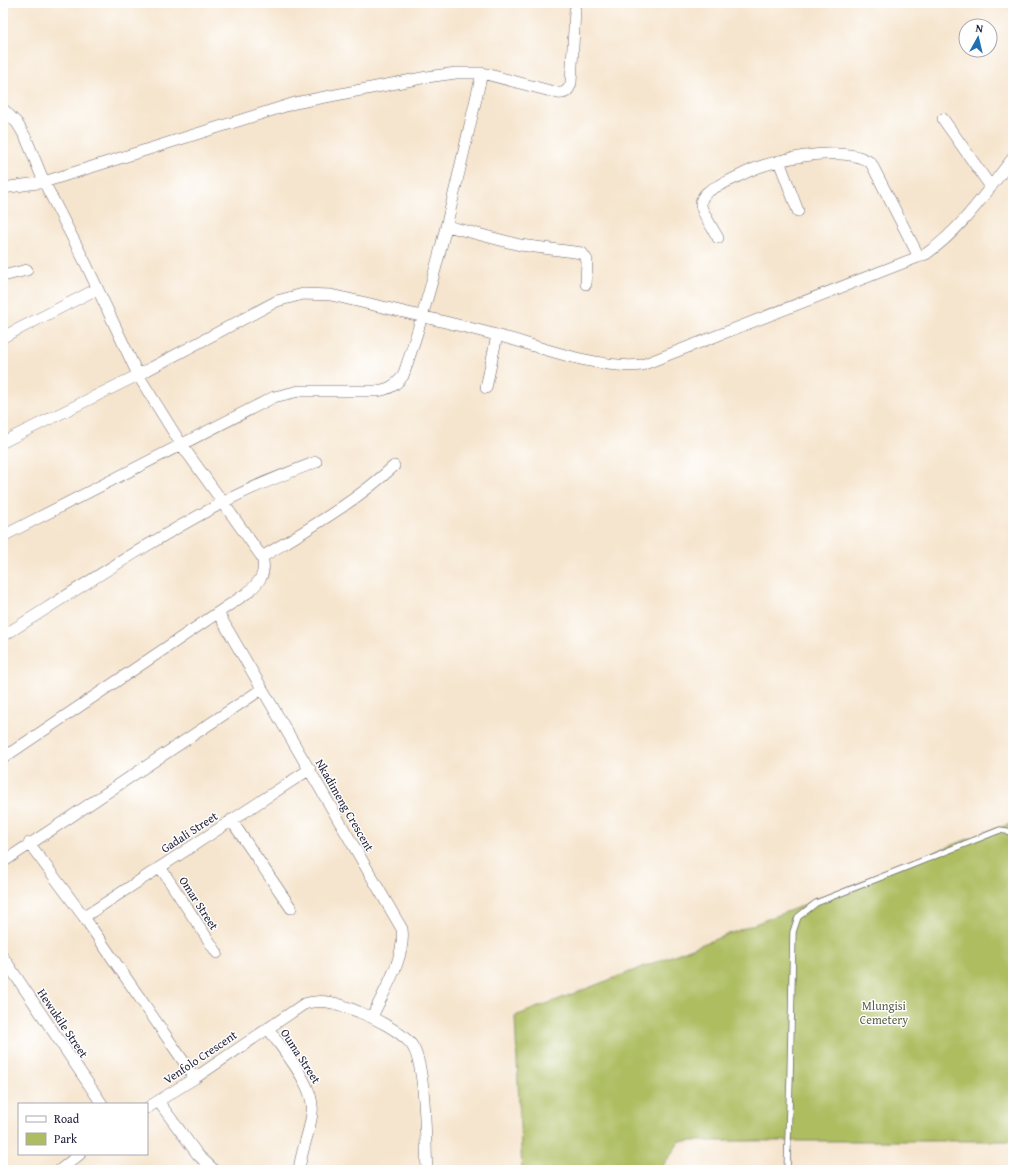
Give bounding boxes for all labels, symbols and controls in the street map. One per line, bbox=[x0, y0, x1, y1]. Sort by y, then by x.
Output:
north arrow bbox=[958, 18, 998, 58]
text: N bbox=[975, 20, 985, 37]
street label: Nkadimeng Crescent bbox=[312, 756, 379, 855]
street label: Gadali Street bbox=[157, 807, 221, 857]
street label: Omar Street bbox=[175, 873, 223, 934]
street label: Hewukile Street bbox=[34, 985, 93, 1062]
park label: Mlungisi Cemetery bbox=[860, 997, 908, 1028]
street label: Ouma Street bbox=[277, 1025, 325, 1087]
street label: Venfolo Crescent bbox=[160, 1026, 241, 1088]
legend bbox=[18, 1103, 148, 1155]
text: Road bbox=[54, 1110, 80, 1127]
text: Park bbox=[54, 1130, 78, 1147]

